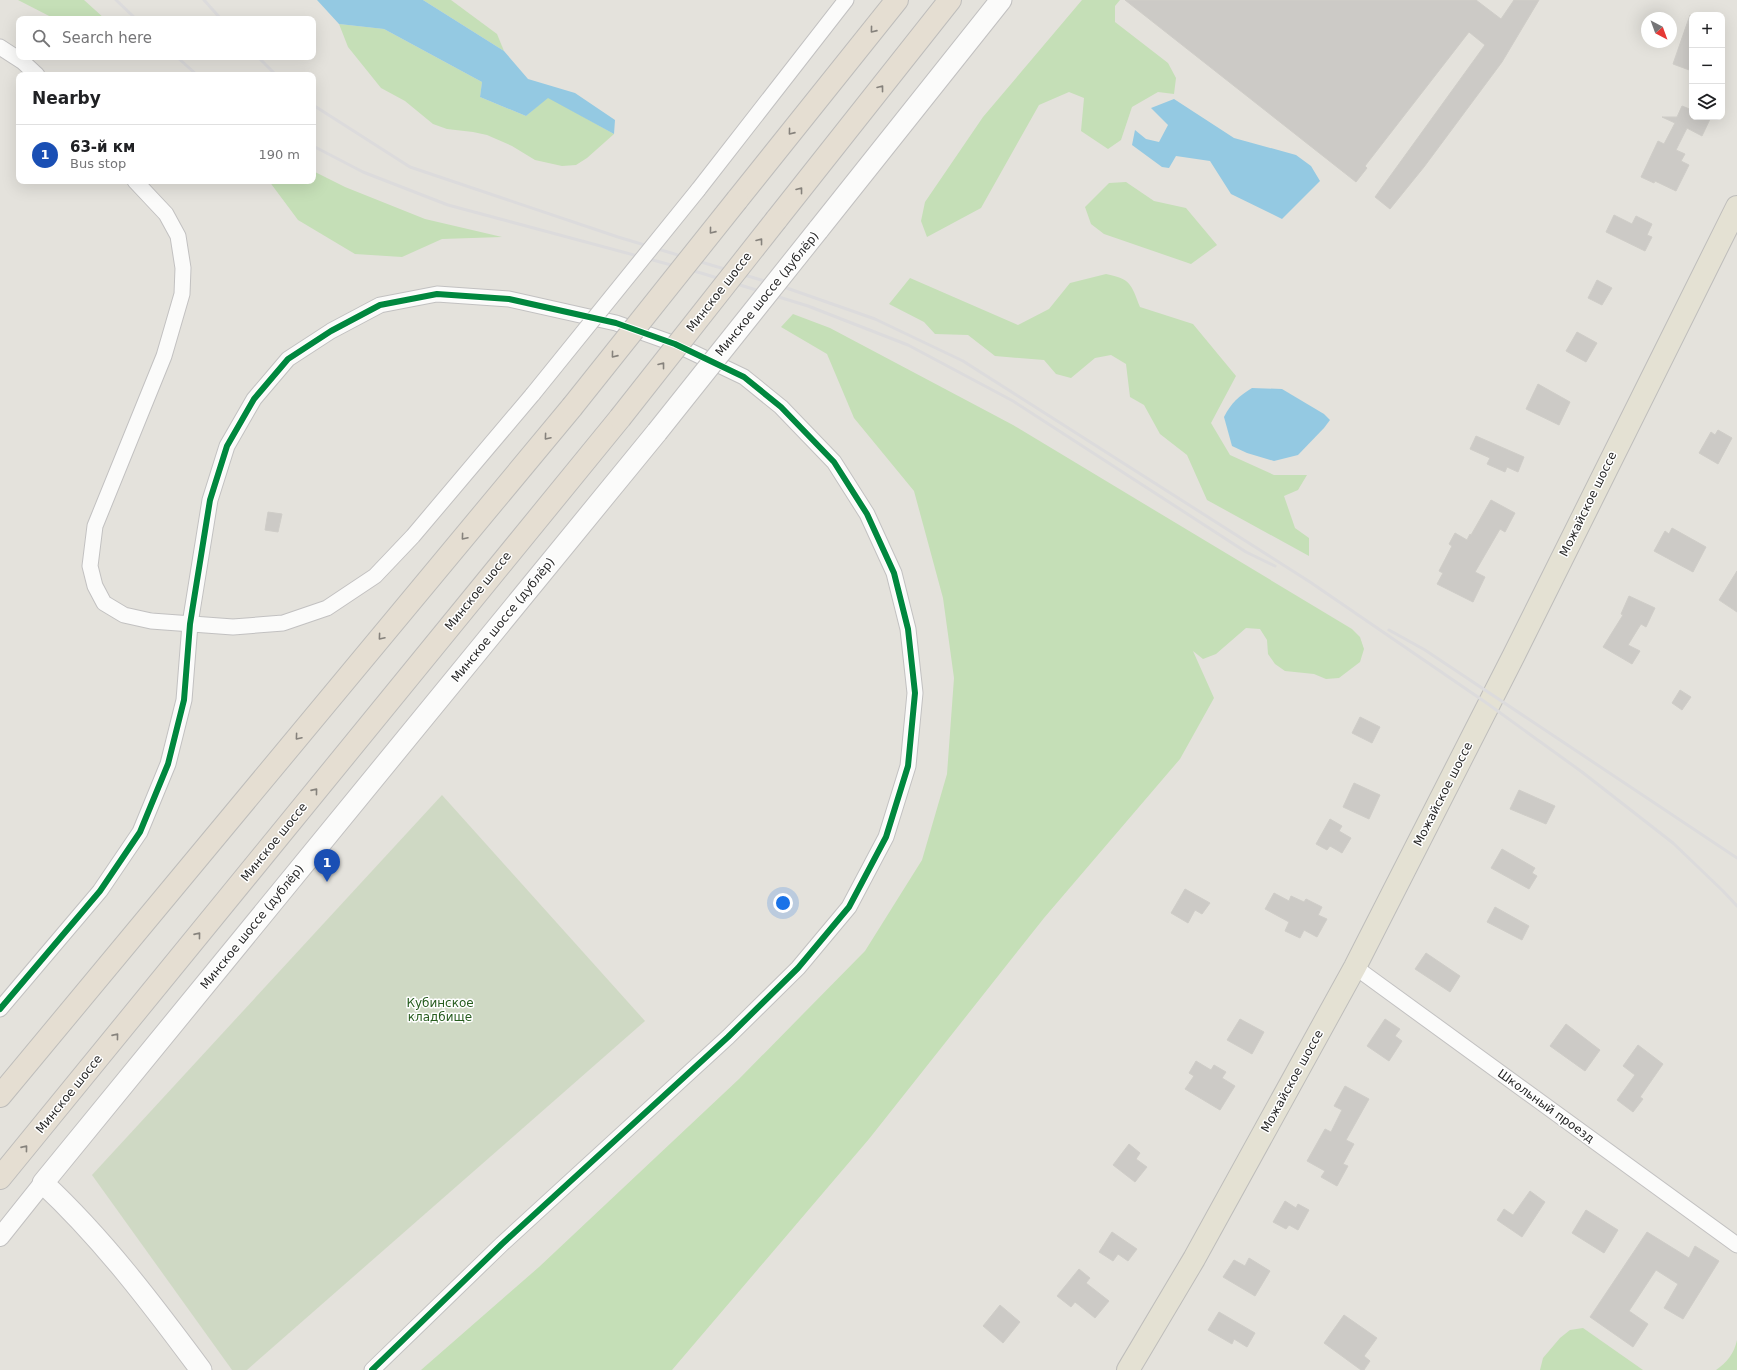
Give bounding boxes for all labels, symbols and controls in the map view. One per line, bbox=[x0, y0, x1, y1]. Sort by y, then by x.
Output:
north arrow bbox=[1641, 12, 1677, 48]
map controls bbox=[1689, 12, 1725, 120]
button: + bbox=[1689, 12, 1725, 48]
search box bbox=[16, 16, 316, 60]
one-way arrow bbox=[870, 26, 877, 33]
icon: search bbox=[30, 27, 52, 49]
text: Search here bbox=[62, 29, 152, 47]
button: − bbox=[1689, 48, 1725, 84]
button: layers bbox=[1689, 84, 1725, 120]
one-way arrow bbox=[876, 86, 883, 93]
text: Nearby bbox=[32, 88, 101, 108]
one-way arrow bbox=[789, 128, 796, 135]
text: 63-й км bbox=[70, 138, 135, 156]
text: 1 bbox=[40, 147, 50, 162]
text: 190 m bbox=[258, 147, 300, 162]
text: Bus stop bbox=[70, 156, 126, 171]
one-way arrow bbox=[795, 187, 802, 194]
one-way arrow bbox=[710, 226, 717, 234]
street label: Минское шоссе (дублёр) bbox=[712, 229, 822, 359]
one-way arrow bbox=[755, 238, 762, 245]
street label: Минское шоссе bbox=[684, 249, 754, 335]
one-way arrow bbox=[612, 350, 619, 357]
one-way arrow bbox=[657, 362, 664, 369]
one-way arrow bbox=[545, 432, 552, 440]
street label: Можайское шоссе bbox=[1557, 449, 1619, 559]
one-way arrow bbox=[462, 532, 469, 540]
street label: Минское шоссе bbox=[442, 549, 514, 633]
street label: Минское шоссе (дублёр) bbox=[448, 555, 558, 685]
one-way arrow bbox=[379, 632, 386, 640]
one-way arrow bbox=[296, 732, 303, 740]
street label: Можайское шоссе bbox=[1411, 740, 1475, 848]
one-way arrow bbox=[311, 789, 318, 796]
street label: Минское шоссе bbox=[238, 800, 310, 884]
pin: 1 bbox=[314, 849, 340, 882]
street label: Минское шоссе (дублёр) bbox=[197, 862, 307, 992]
your location bbox=[773, 893, 793, 913]
one-way arrow bbox=[193, 933, 200, 940]
park label: Кубинское кладбище bbox=[406, 996, 474, 1024]
street label: Можайское шоссе bbox=[1258, 1027, 1326, 1135]
one-way arrow bbox=[111, 1033, 118, 1041]
street label: Минское шоссе bbox=[33, 1052, 105, 1136]
street label: Школьный проезд bbox=[1495, 1066, 1597, 1146]
one-way arrow bbox=[20, 1145, 27, 1152]

